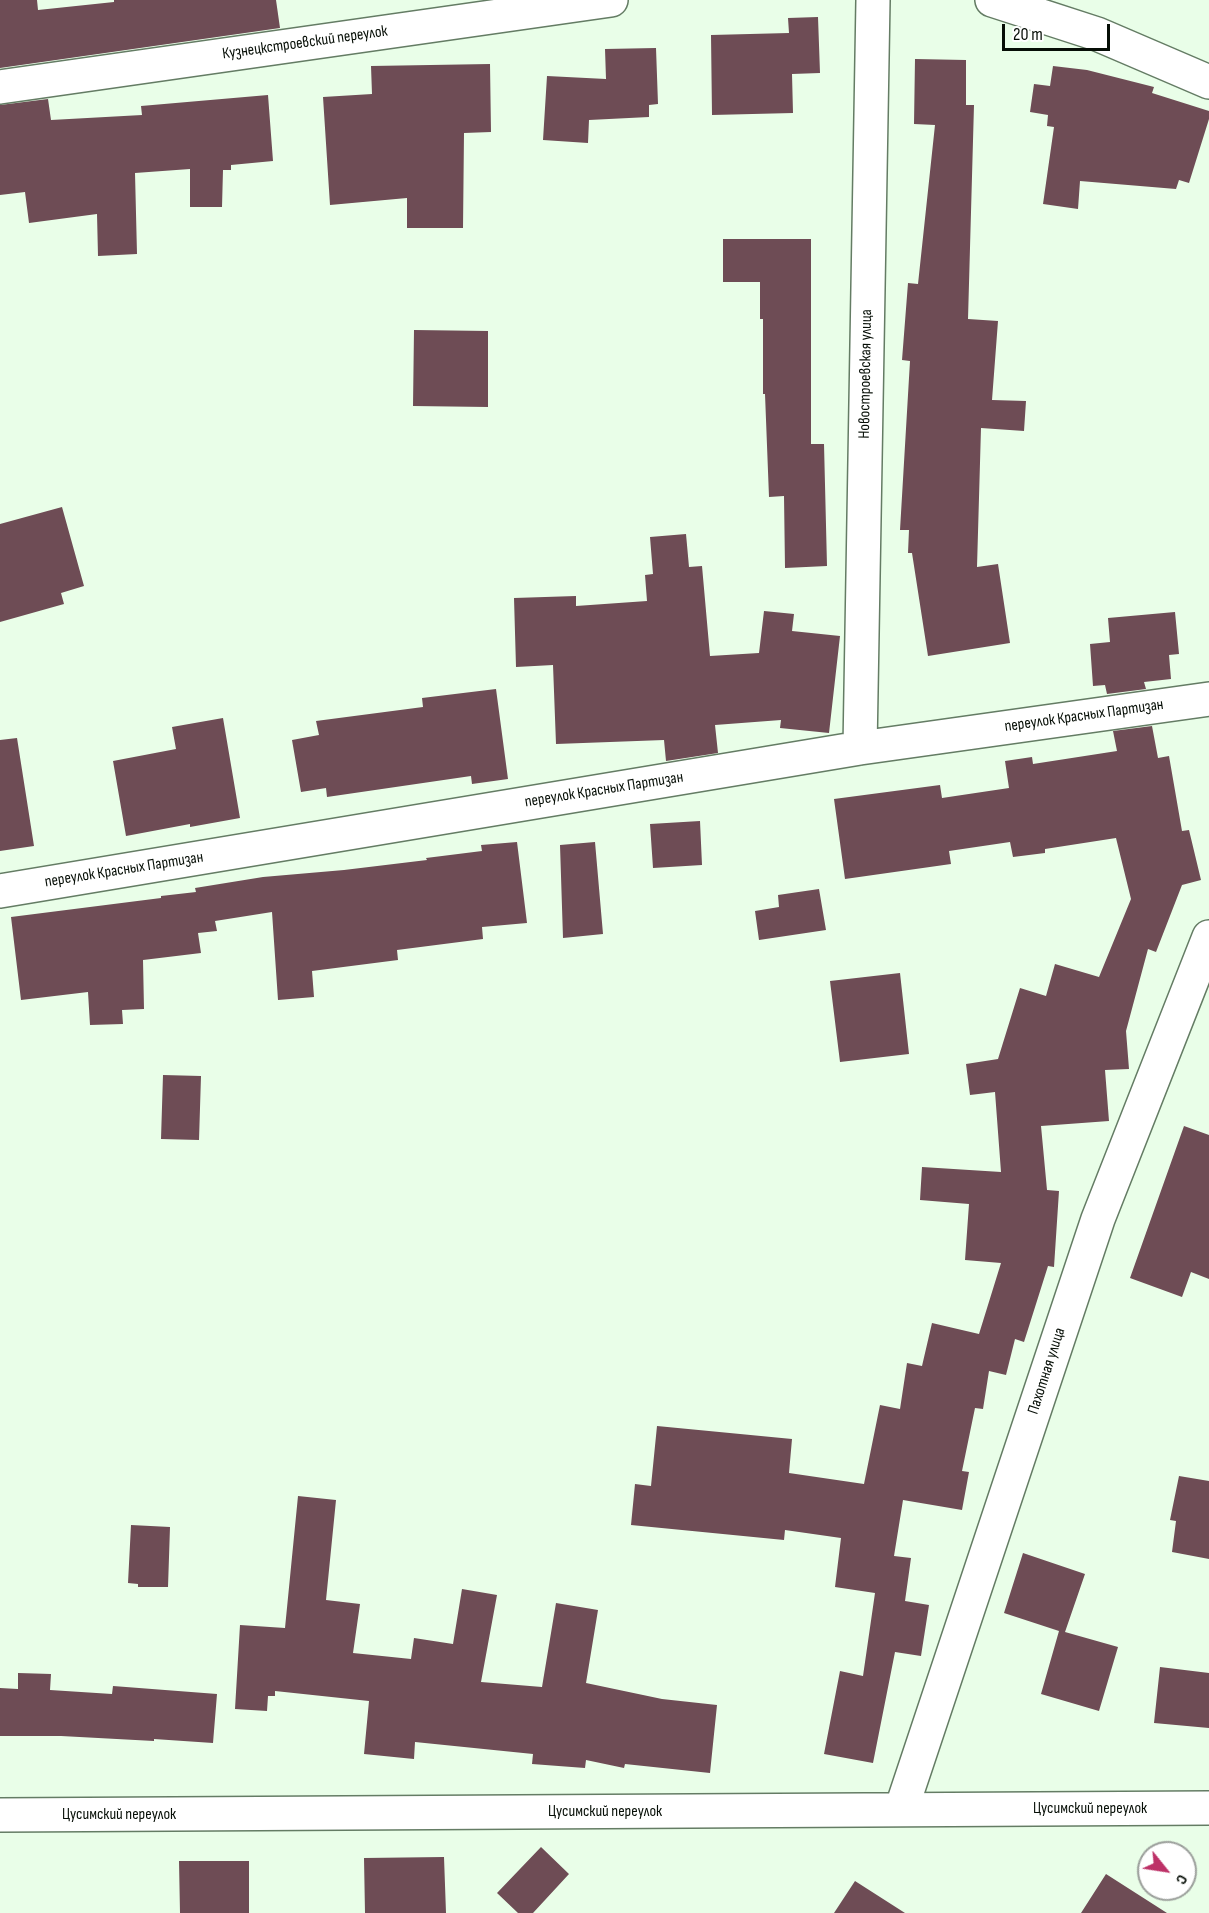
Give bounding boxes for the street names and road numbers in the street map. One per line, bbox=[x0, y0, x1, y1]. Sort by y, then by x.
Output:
street label: Кузнецкстроевский переулок bbox=[221, 22, 389, 64]
street label: Новостроевская улица bbox=[855, 309, 877, 439]
street label: переулок Красных Партизан bbox=[1003, 695, 1165, 737]
street label: переулок Красных Партизан bbox=[523, 768, 685, 812]
street label: переулок Красных Партизан bbox=[43, 848, 205, 892]
street label: Пахотная улица bbox=[1024, 1325, 1070, 1417]
street label: Цусимский переулок bbox=[1033, 1799, 1147, 1819]
street label: Цусимский переулок bbox=[548, 1802, 662, 1822]
street label: Цусимский переулок bbox=[62, 1805, 176, 1825]

